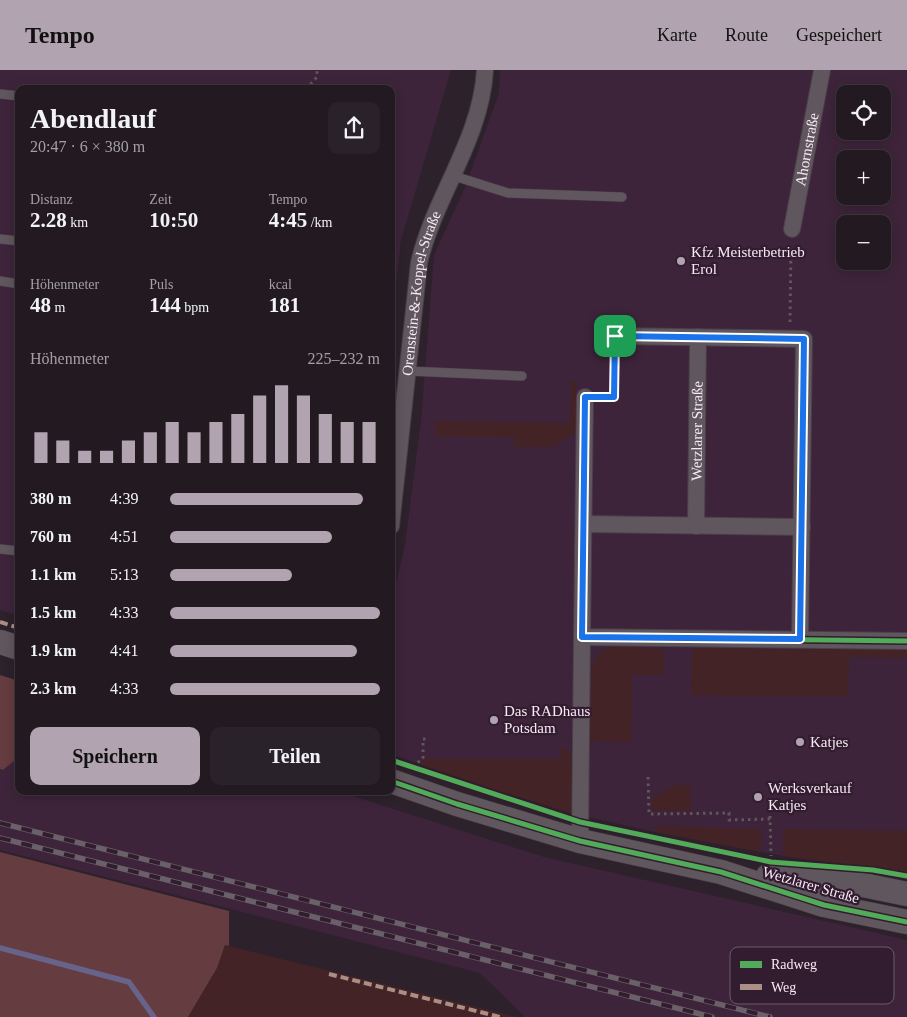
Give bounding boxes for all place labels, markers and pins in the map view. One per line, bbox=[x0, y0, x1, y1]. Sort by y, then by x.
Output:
place label: Kfz Meisterbetrieb Erol bbox=[691, 244, 805, 277]
marker: Kfz Meisterbetrieb Erol bbox=[675, 255, 687, 267]
pin bbox=[594, 315, 636, 357]
place label: Das RADhaus Potsdam bbox=[504, 703, 590, 736]
marker: Das RADhaus Potsdam bbox=[488, 714, 500, 726]
place label: Katjes bbox=[810, 734, 848, 750]
marker: Katjes bbox=[794, 736, 806, 748]
place label: Werksverkauf Katjes bbox=[768, 780, 852, 813]
marker: Werksverkauf Katjes bbox=[752, 791, 764, 803]

